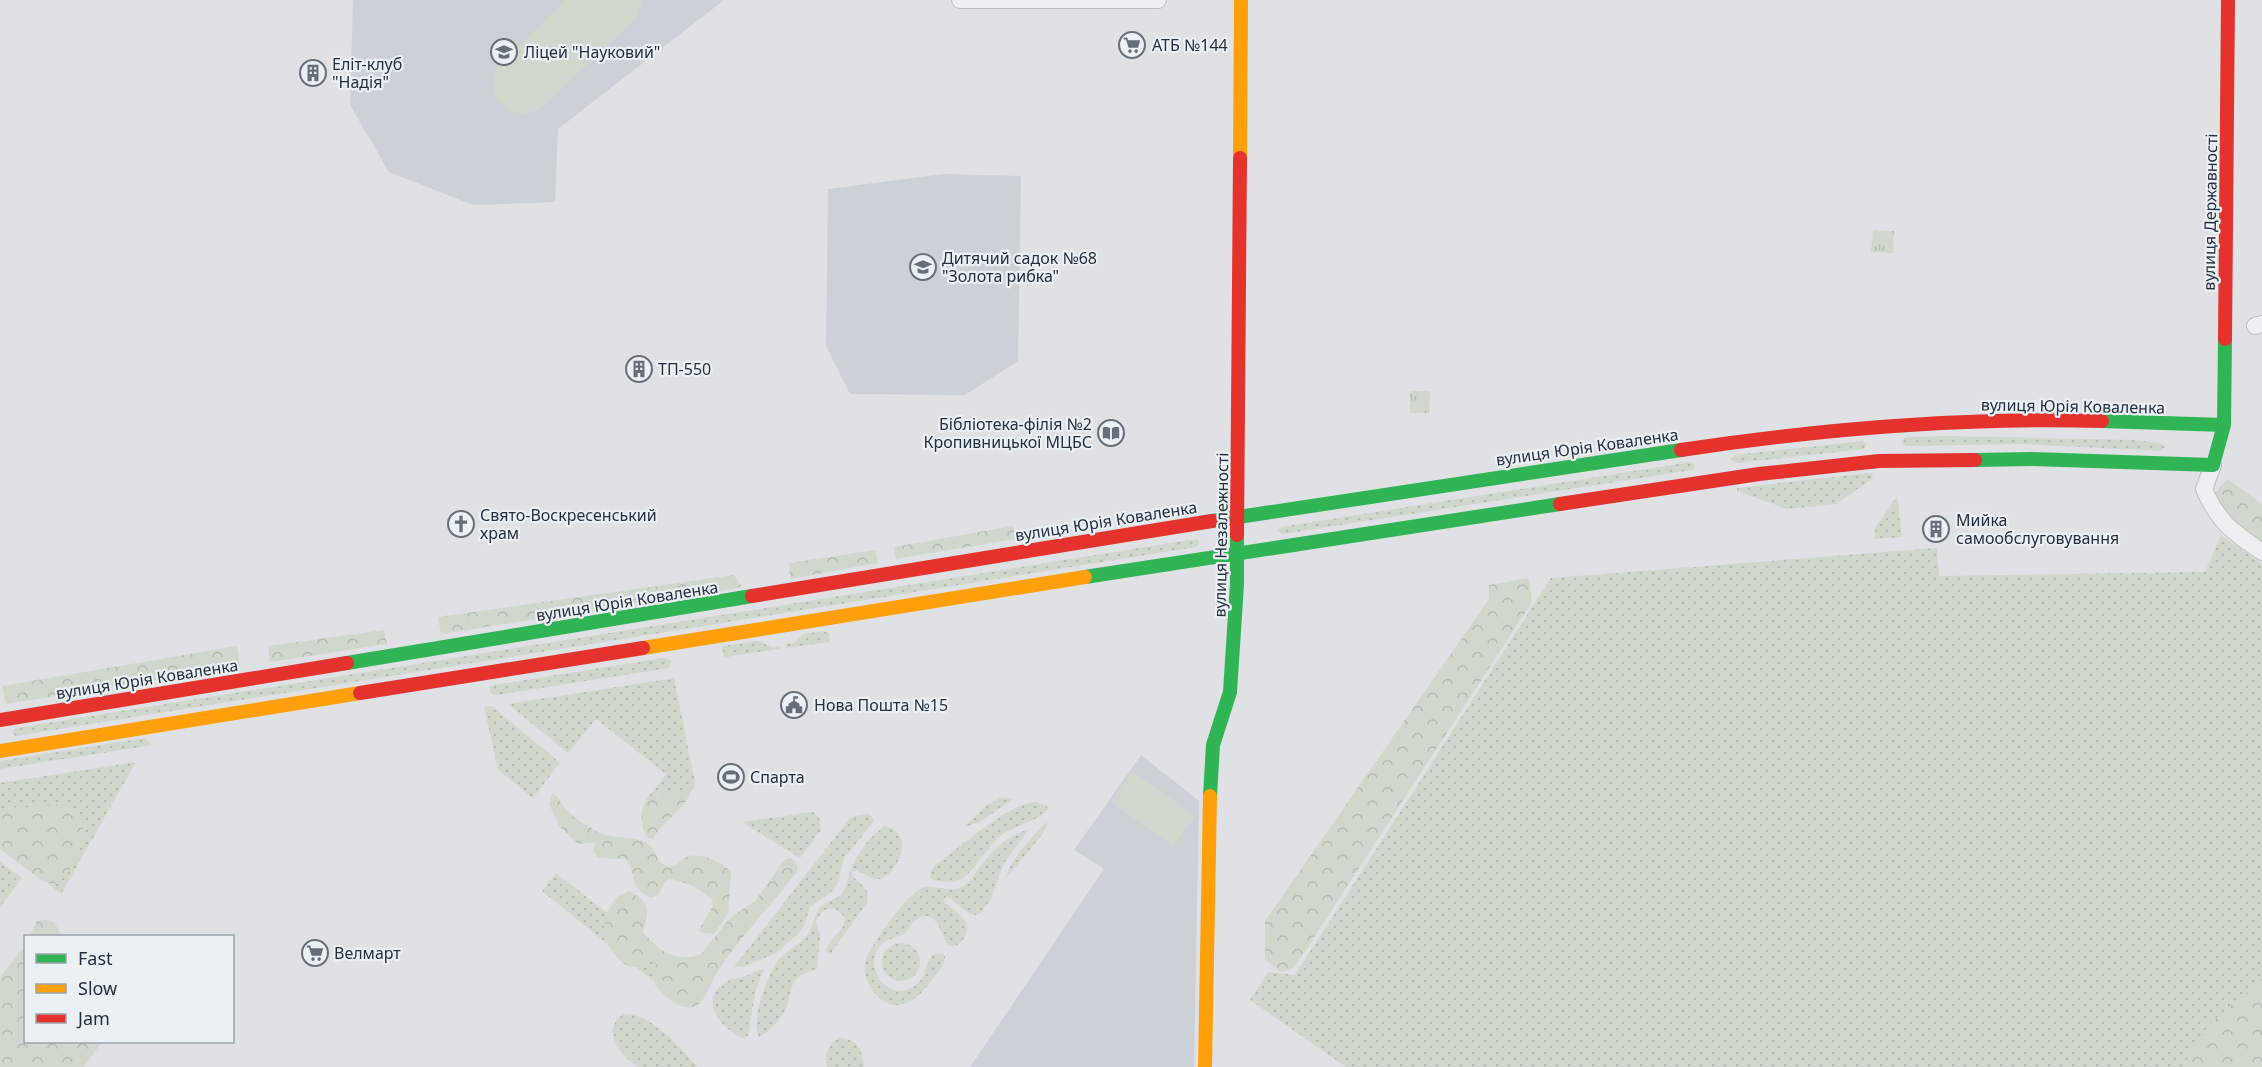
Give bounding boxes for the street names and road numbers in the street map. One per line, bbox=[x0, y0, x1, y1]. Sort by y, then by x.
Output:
street label: вулиця Державності bbox=[2198, 133, 2222, 291]
street label: вулиця Юрія Коваленка bbox=[1981, 393, 2165, 419]
street label: вулиця Юрія Коваленка bbox=[1494, 423, 1680, 471]
street label: вулиця Незалежності bbox=[1209, 452, 1233, 618]
street label: вулиця Юрія Коваленка bbox=[1013, 496, 1199, 546]
street label: вулиця Юрія Коваленка bbox=[534, 576, 720, 626]
street label: вулиця Юрія Коваленка bbox=[54, 654, 240, 704]

